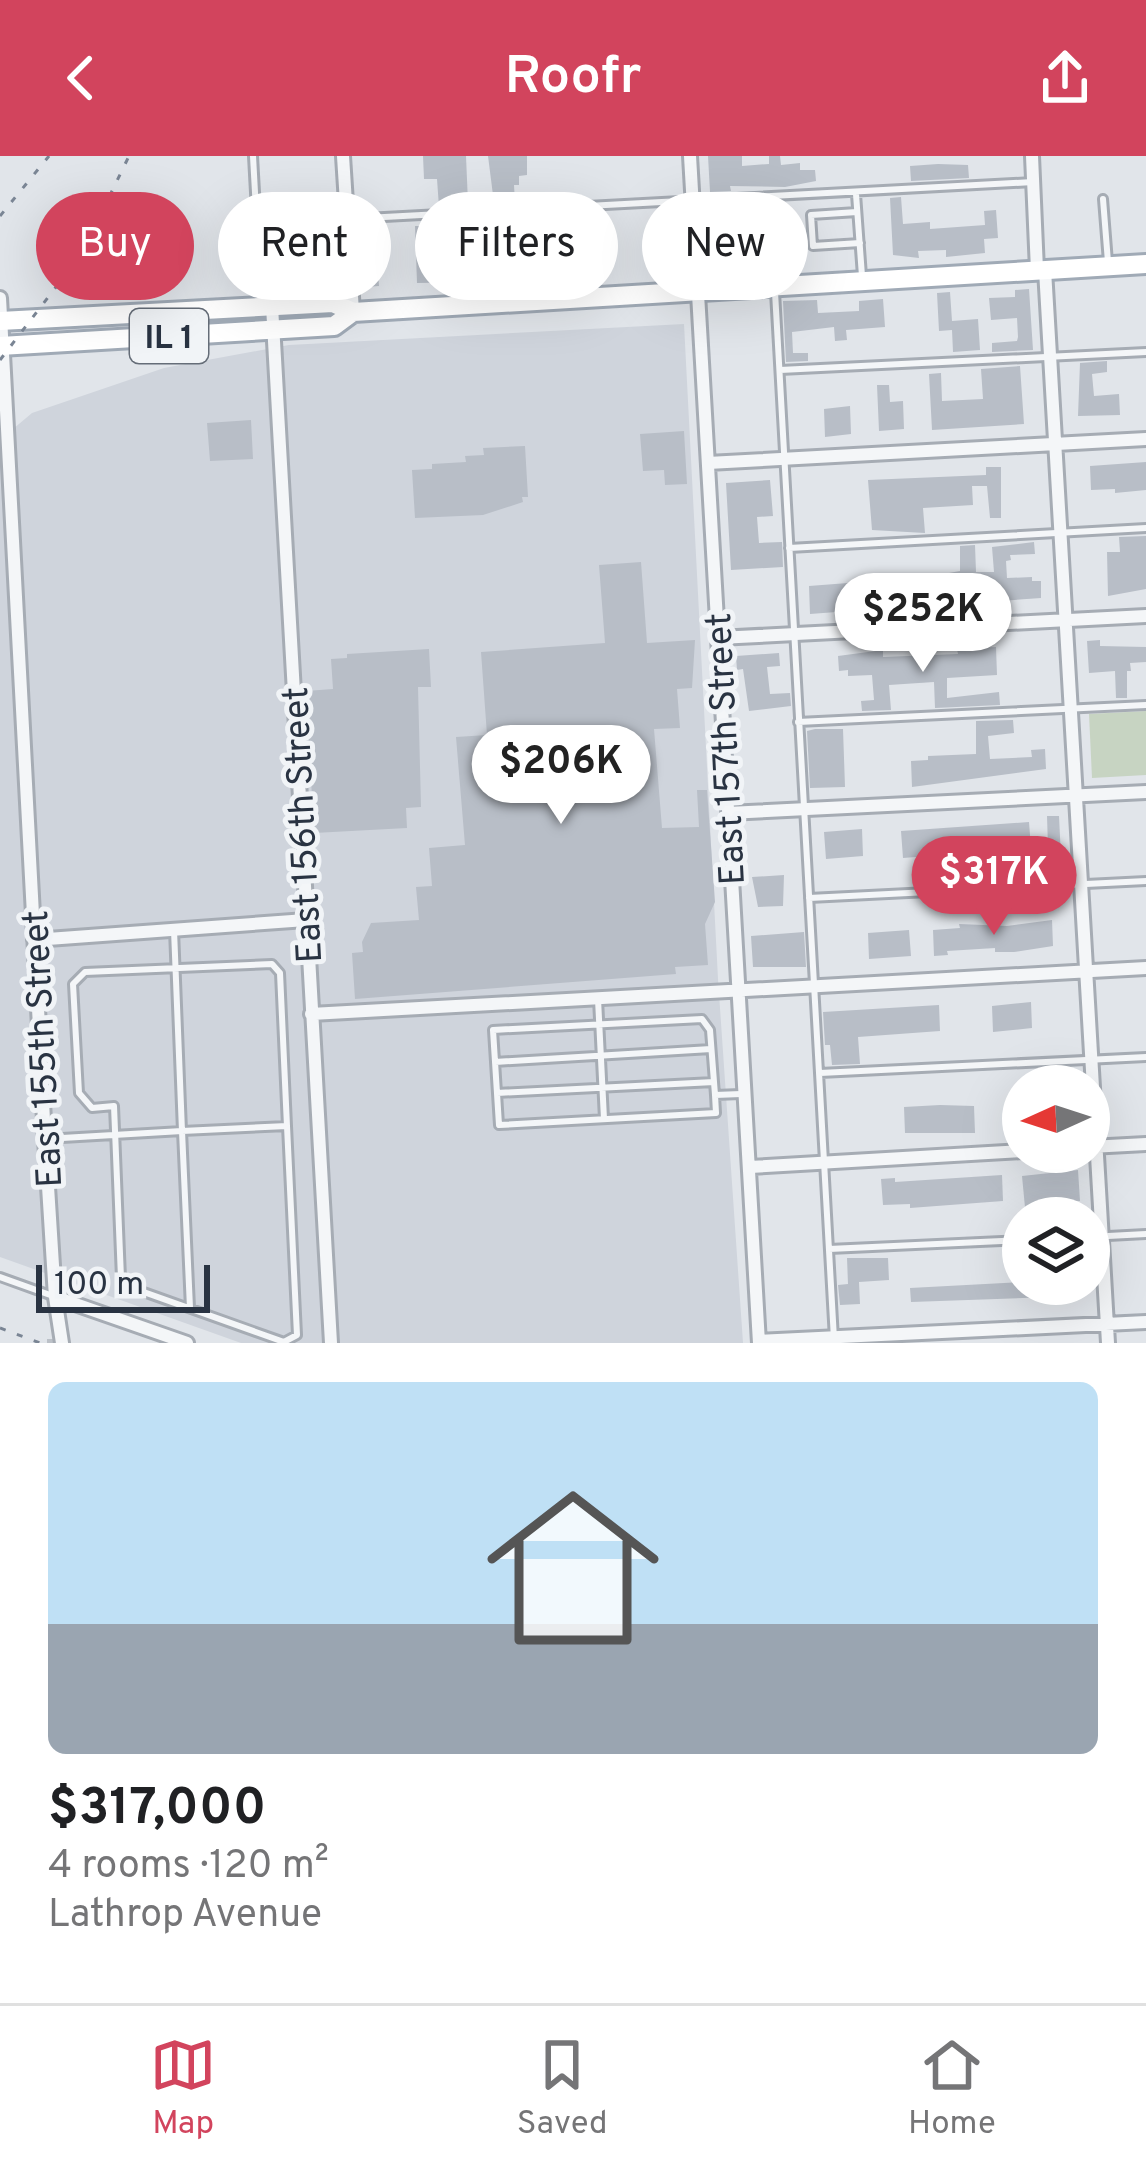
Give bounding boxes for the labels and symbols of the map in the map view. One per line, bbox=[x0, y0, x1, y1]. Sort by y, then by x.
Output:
road number: IL 1 bbox=[130, 309, 208, 363]
pin: $252K bbox=[839, 573, 1007, 675]
street label: East 157th Street bbox=[698, 611, 758, 886]
street label: East 156th Street bbox=[275, 685, 335, 964]
pin: $206K bbox=[477, 725, 645, 827]
pin: $317K bbox=[910, 836, 1078, 938]
street label: East 155th Street bbox=[15, 909, 75, 1189]
north arrow bbox=[1002, 1065, 1110, 1173]
scale bar bbox=[36, 1259, 210, 1312]

